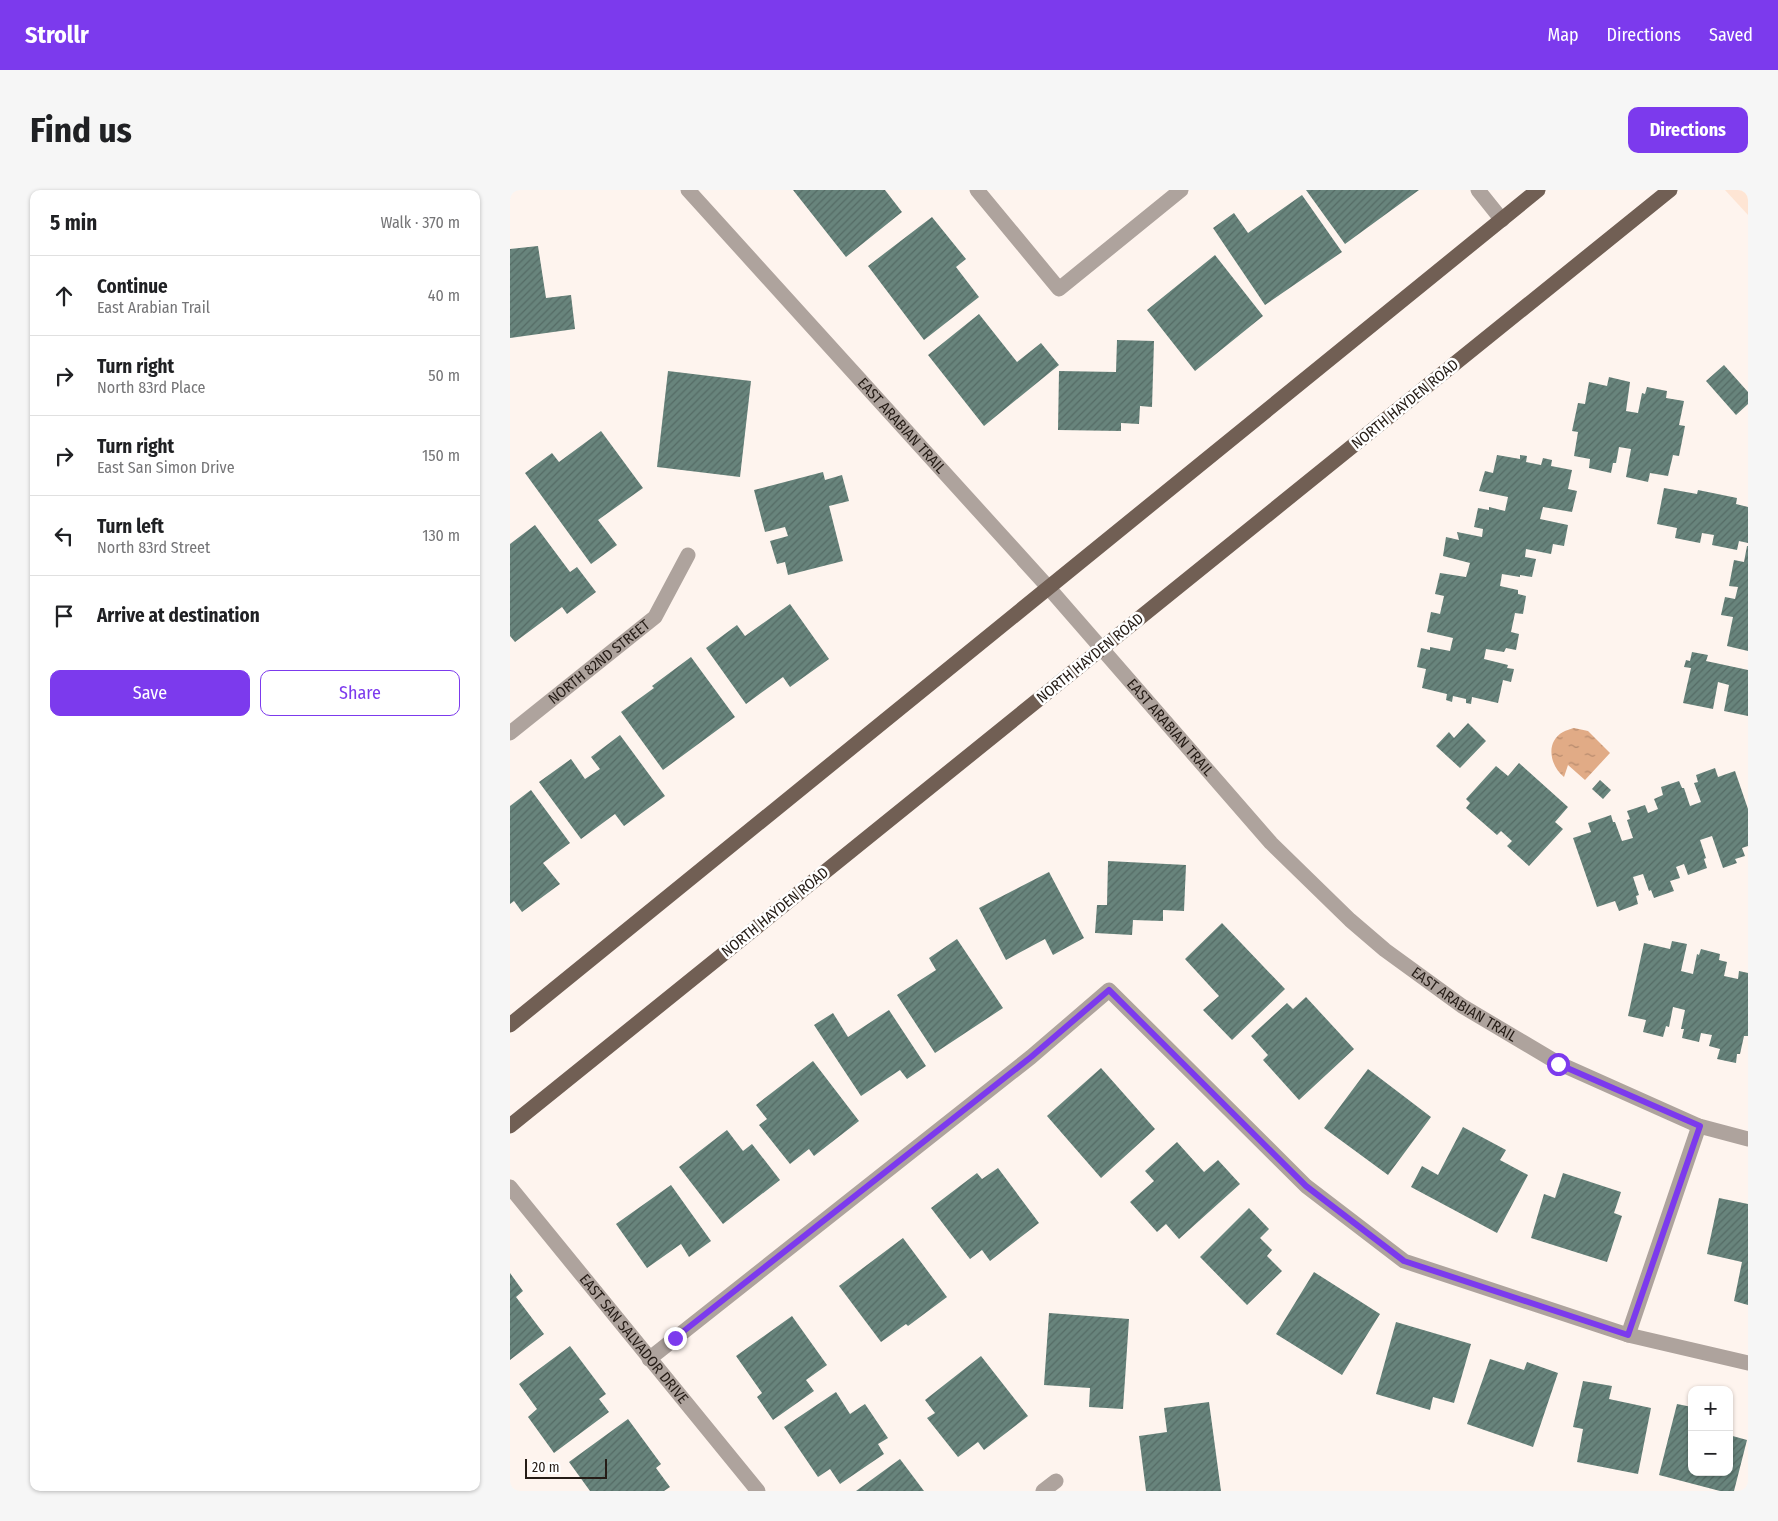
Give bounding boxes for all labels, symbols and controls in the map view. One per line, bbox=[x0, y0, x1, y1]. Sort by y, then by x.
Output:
text: Strollr bbox=[25, 21, 89, 49]
text: Map bbox=[1547, 24, 1579, 46]
text: Directions bbox=[1607, 24, 1681, 46]
text: Saved bbox=[1709, 24, 1753, 46]
button: Directions bbox=[1628, 107, 1748, 153]
text: Find us bbox=[30, 109, 132, 151]
text: 5 min bbox=[50, 210, 97, 236]
text: Walk · 370 m bbox=[380, 213, 460, 232]
text: Continue bbox=[97, 275, 168, 298]
icon: ahead bbox=[50, 282, 78, 310]
text: 40 m bbox=[428, 286, 460, 305]
text: East Arabian Trail bbox=[97, 298, 210, 317]
text: Turn right bbox=[97, 355, 174, 378]
street label: NORTH HAYDEN ROAD bbox=[1348, 355, 1462, 453]
icon: right bbox=[50, 362, 78, 390]
text: 50 m bbox=[428, 366, 460, 385]
street label: EAST ARABIAN TRAIL bbox=[854, 374, 950, 477]
text: North 83rd Place bbox=[97, 378, 205, 397]
text: Turn right bbox=[97, 435, 174, 458]
icon: right bbox=[50, 442, 78, 470]
text: 150 m bbox=[422, 446, 460, 465]
text: East San Simon Drive bbox=[97, 458, 235, 477]
text: Turn left bbox=[97, 515, 164, 538]
icon: left bbox=[50, 522, 78, 550]
text: 130 m bbox=[422, 526, 460, 545]
text: North 83rd Street bbox=[97, 538, 210, 557]
icon: arrive bbox=[50, 602, 78, 630]
text: Arrive at destination bbox=[97, 604, 260, 627]
street label: NORTH HAYDEN ROAD bbox=[1033, 609, 1147, 707]
street label: NORTH 82ND STREET bbox=[545, 616, 653, 708]
button: Save bbox=[50, 670, 250, 716]
button: Share bbox=[260, 670, 460, 716]
street label: EAST ARABIAN TRAIL bbox=[1123, 675, 1218, 780]
street label: NORTH HAYDEN ROAD bbox=[718, 863, 832, 961]
street label: EAST ARABIAN TRAIL bbox=[1408, 963, 1521, 1046]
route start bbox=[1547, 1053, 1570, 1076]
street label: EAST SAN SALVADOR DRIVE bbox=[576, 1270, 692, 1407]
route end bbox=[664, 1327, 687, 1350]
map controls bbox=[1688, 1386, 1733, 1476]
button: + bbox=[1688, 1386, 1733, 1431]
button: − bbox=[1688, 1431, 1733, 1476]
scale bar bbox=[525, 1456, 608, 1479]
text: 20 m bbox=[532, 1459, 560, 1476]

